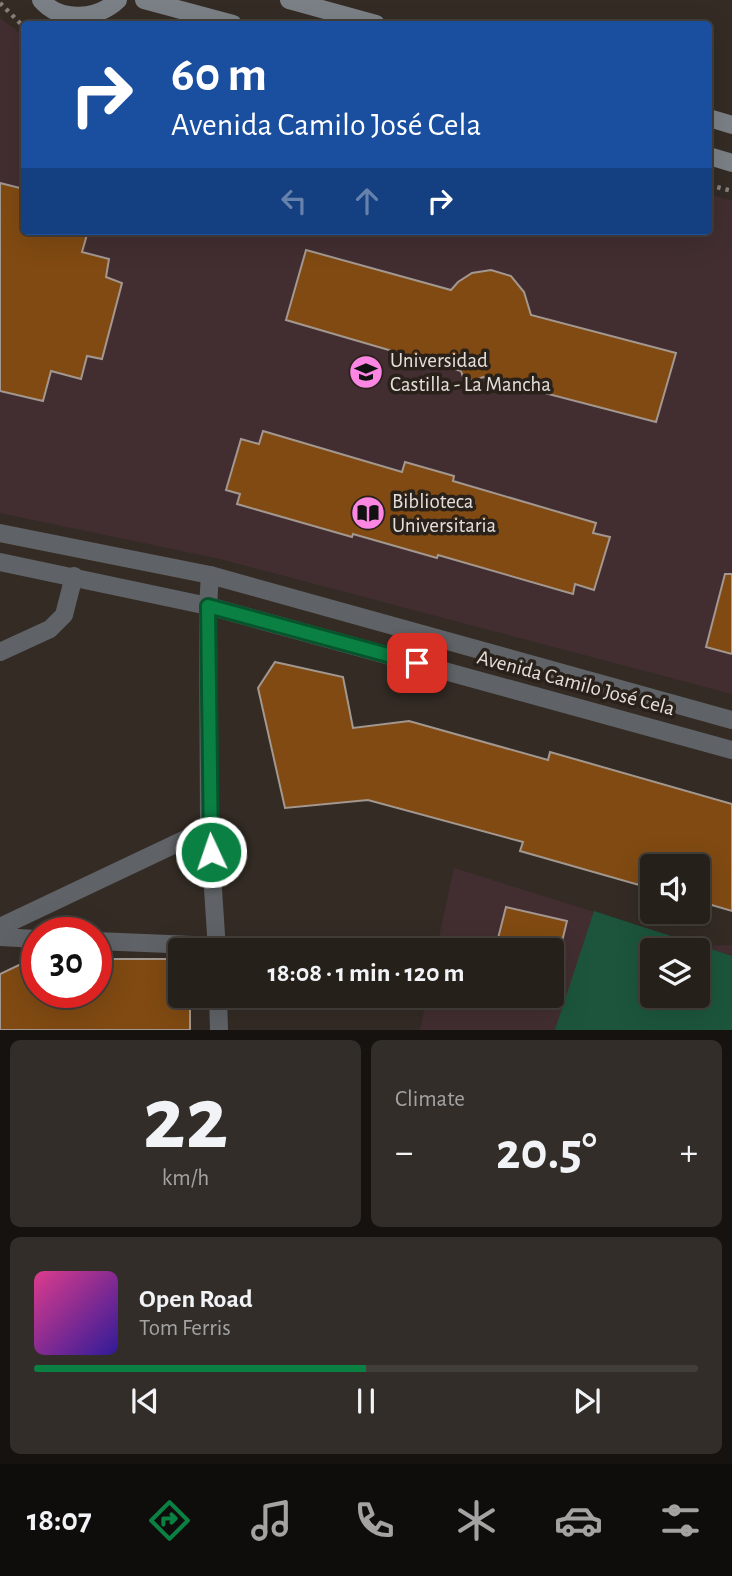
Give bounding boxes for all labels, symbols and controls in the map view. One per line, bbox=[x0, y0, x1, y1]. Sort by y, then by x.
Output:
icon: right bbox=[56, 49, 147, 140]
text: 60 m bbox=[171, 51, 267, 100]
text: Avenida Camilo José Cela bbox=[171, 109, 481, 141]
icon: left bbox=[275, 182, 313, 220]
icon: ahead bbox=[348, 182, 386, 220]
icon: right bbox=[421, 182, 459, 220]
place label: Universidad Castilla - La Mancha bbox=[390, 350, 551, 395]
school or university icon: Universidad Castilla - La Mancha bbox=[347, 353, 385, 391]
place label: Biblioteca Universitaria bbox=[392, 491, 497, 536]
library icon: Biblioteca Universitaria bbox=[349, 494, 387, 532]
pin bbox=[387, 633, 447, 693]
icon: arrive bbox=[398, 644, 436, 682]
street label: Avenida Camilo José Cela bbox=[475, 647, 677, 720]
position arrow bbox=[174, 815, 248, 889]
map controls bbox=[640, 854, 710, 1008]
button: sound bbox=[640, 854, 710, 924]
speed limit sign: 30 bbox=[21, 917, 112, 1008]
button: layers bbox=[640, 938, 710, 1008]
text: 18:08 · 1 min · 120 m bbox=[268, 960, 464, 986]
text: 22 bbox=[143, 1074, 228, 1165]
text: Climate bbox=[395, 1088, 465, 1111]
text: 20.5° bbox=[496, 1126, 597, 1178]
text: − bbox=[395, 1134, 413, 1172]
text: + bbox=[680, 1134, 698, 1172]
text: km/h bbox=[162, 1167, 209, 1190]
text: Open Road bbox=[139, 1286, 253, 1312]
text: Tom Ferris bbox=[139, 1317, 231, 1340]
icon: previous bbox=[126, 1382, 164, 1420]
icon: pause bbox=[347, 1382, 385, 1420]
icon: next bbox=[568, 1382, 606, 1420]
icon: directions bbox=[145, 1496, 194, 1545]
icon: music bbox=[247, 1496, 296, 1545]
icon: phone bbox=[350, 1496, 399, 1545]
icon: climate bbox=[452, 1496, 501, 1545]
icon: car bbox=[554, 1496, 603, 1545]
icon: filters bbox=[656, 1496, 705, 1545]
text: 18:07 bbox=[27, 1504, 92, 1536]

